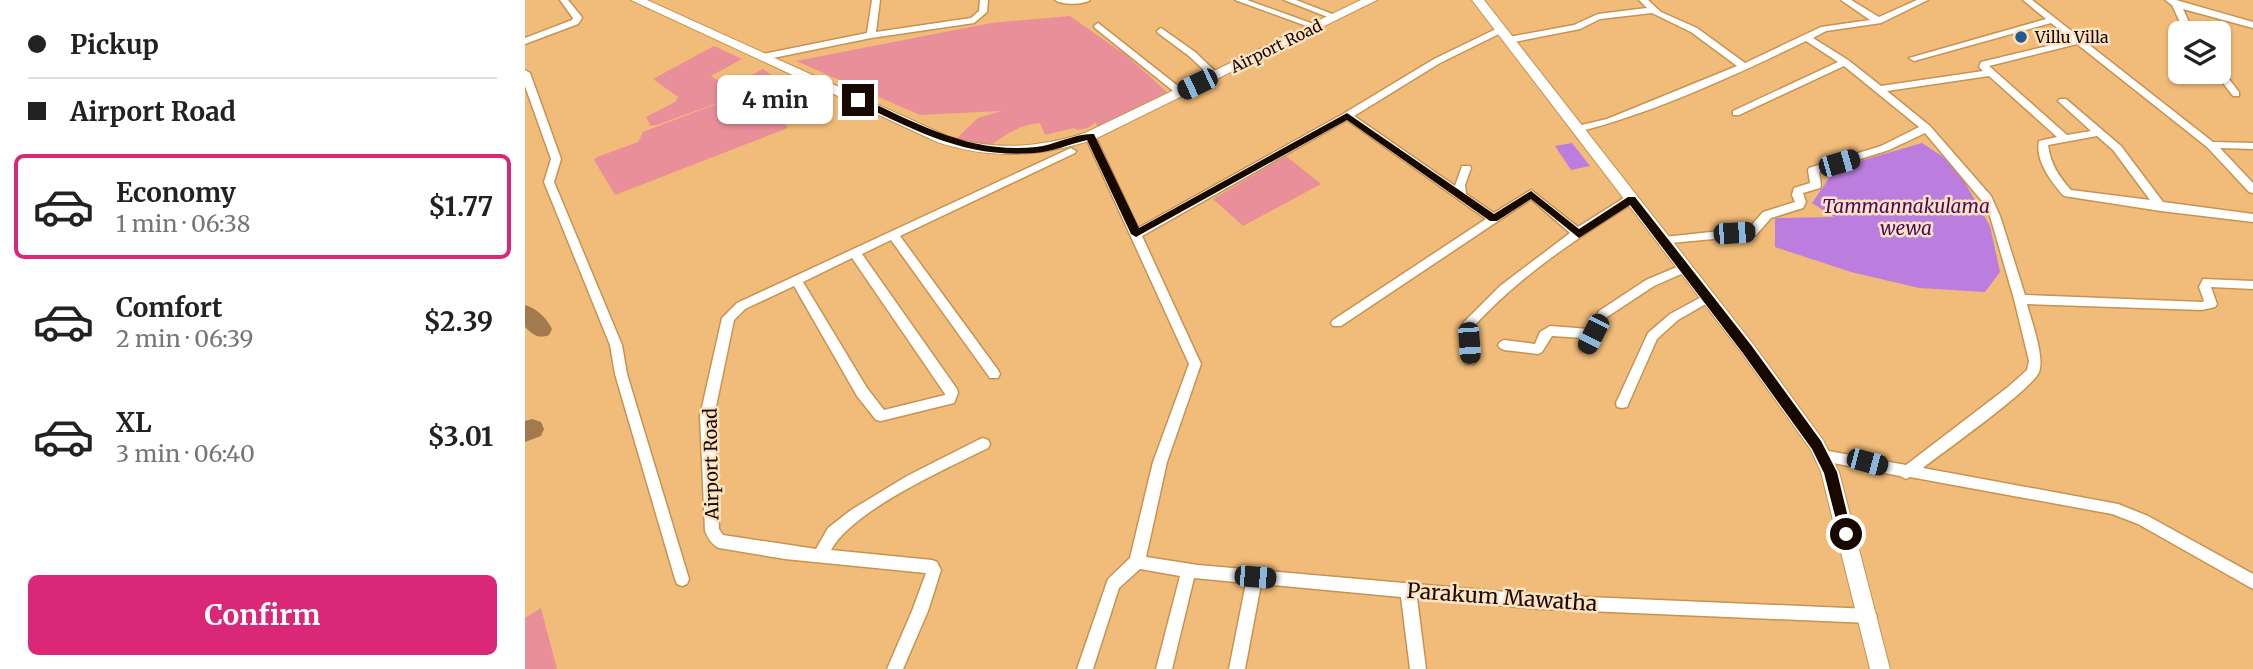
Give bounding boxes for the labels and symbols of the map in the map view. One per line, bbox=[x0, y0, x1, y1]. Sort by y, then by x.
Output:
street label: Airport Road bbox=[1226, 15, 1325, 77]
place label: Villu Villa bbox=[2034, 27, 2109, 47]
marker: Villu Villa bbox=[2013, 29, 2029, 45]
car bbox=[1174, 65, 1221, 103]
callout: 4 min bbox=[718, 76, 833, 124]
route end bbox=[842, 84, 874, 116]
car bbox=[1816, 147, 1863, 179]
water label: Tammannakulama wewa bbox=[1822, 194, 1990, 240]
car bbox=[1713, 221, 1756, 245]
car bbox=[1575, 311, 1612, 357]
car bbox=[1458, 321, 1481, 365]
street label: Airport Road bbox=[699, 408, 723, 521]
car bbox=[1844, 446, 1891, 478]
route start bbox=[1830, 518, 1862, 550]
car bbox=[1234, 565, 1277, 589]
street label: Parakum Mawatha bbox=[1406, 577, 1598, 617]

